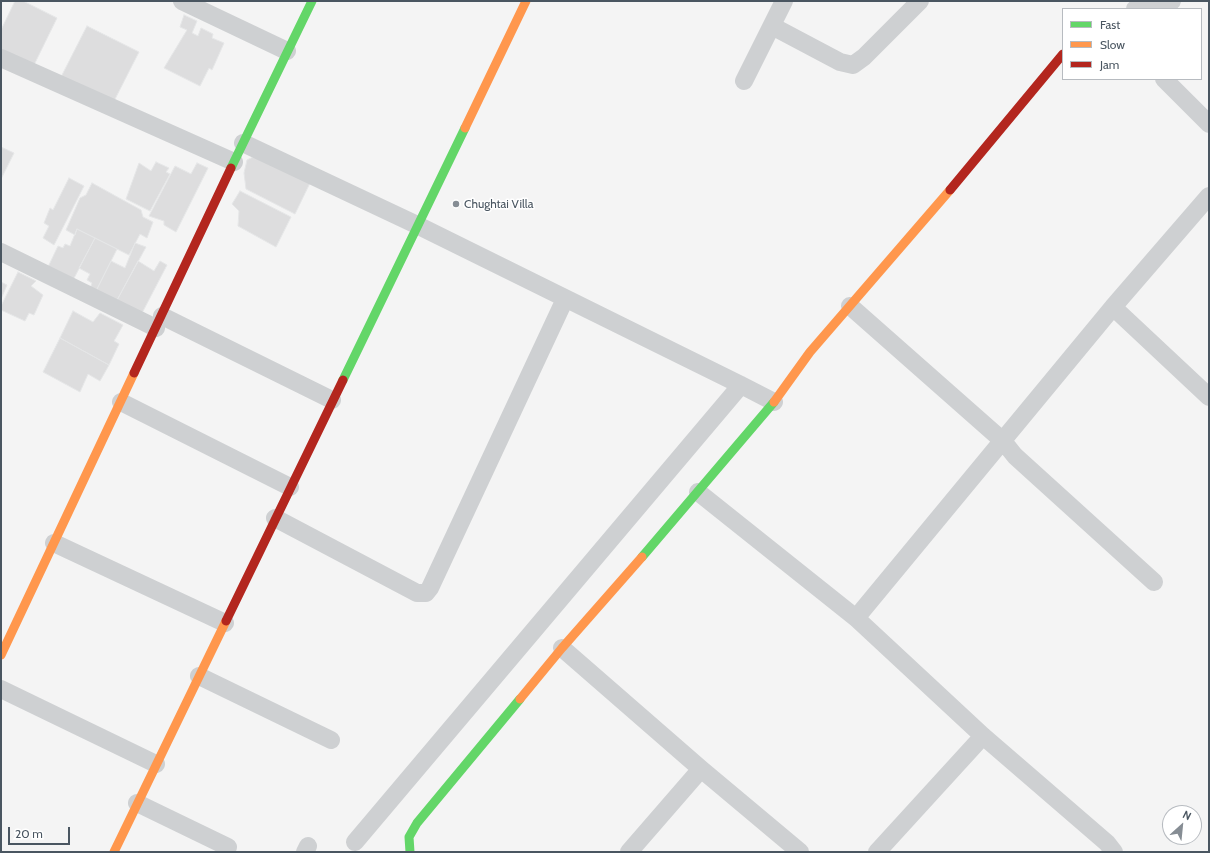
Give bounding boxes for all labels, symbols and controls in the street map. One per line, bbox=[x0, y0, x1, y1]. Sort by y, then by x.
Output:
legend bbox=[1062, 8, 1202, 80]
text: Fast bbox=[1100, 17, 1120, 32]
text: Slow bbox=[1100, 37, 1125, 52]
text: Jam bbox=[1100, 57, 1119, 72]
place label: Chughtai Villa bbox=[464, 197, 533, 211]
marker: Chughtai Villa bbox=[451, 199, 461, 209]
north arrow bbox=[1162, 805, 1202, 845]
text: N bbox=[1180, 807, 1194, 823]
scale bar bbox=[10, 819, 72, 845]
text: 20 m bbox=[15, 826, 43, 841]

